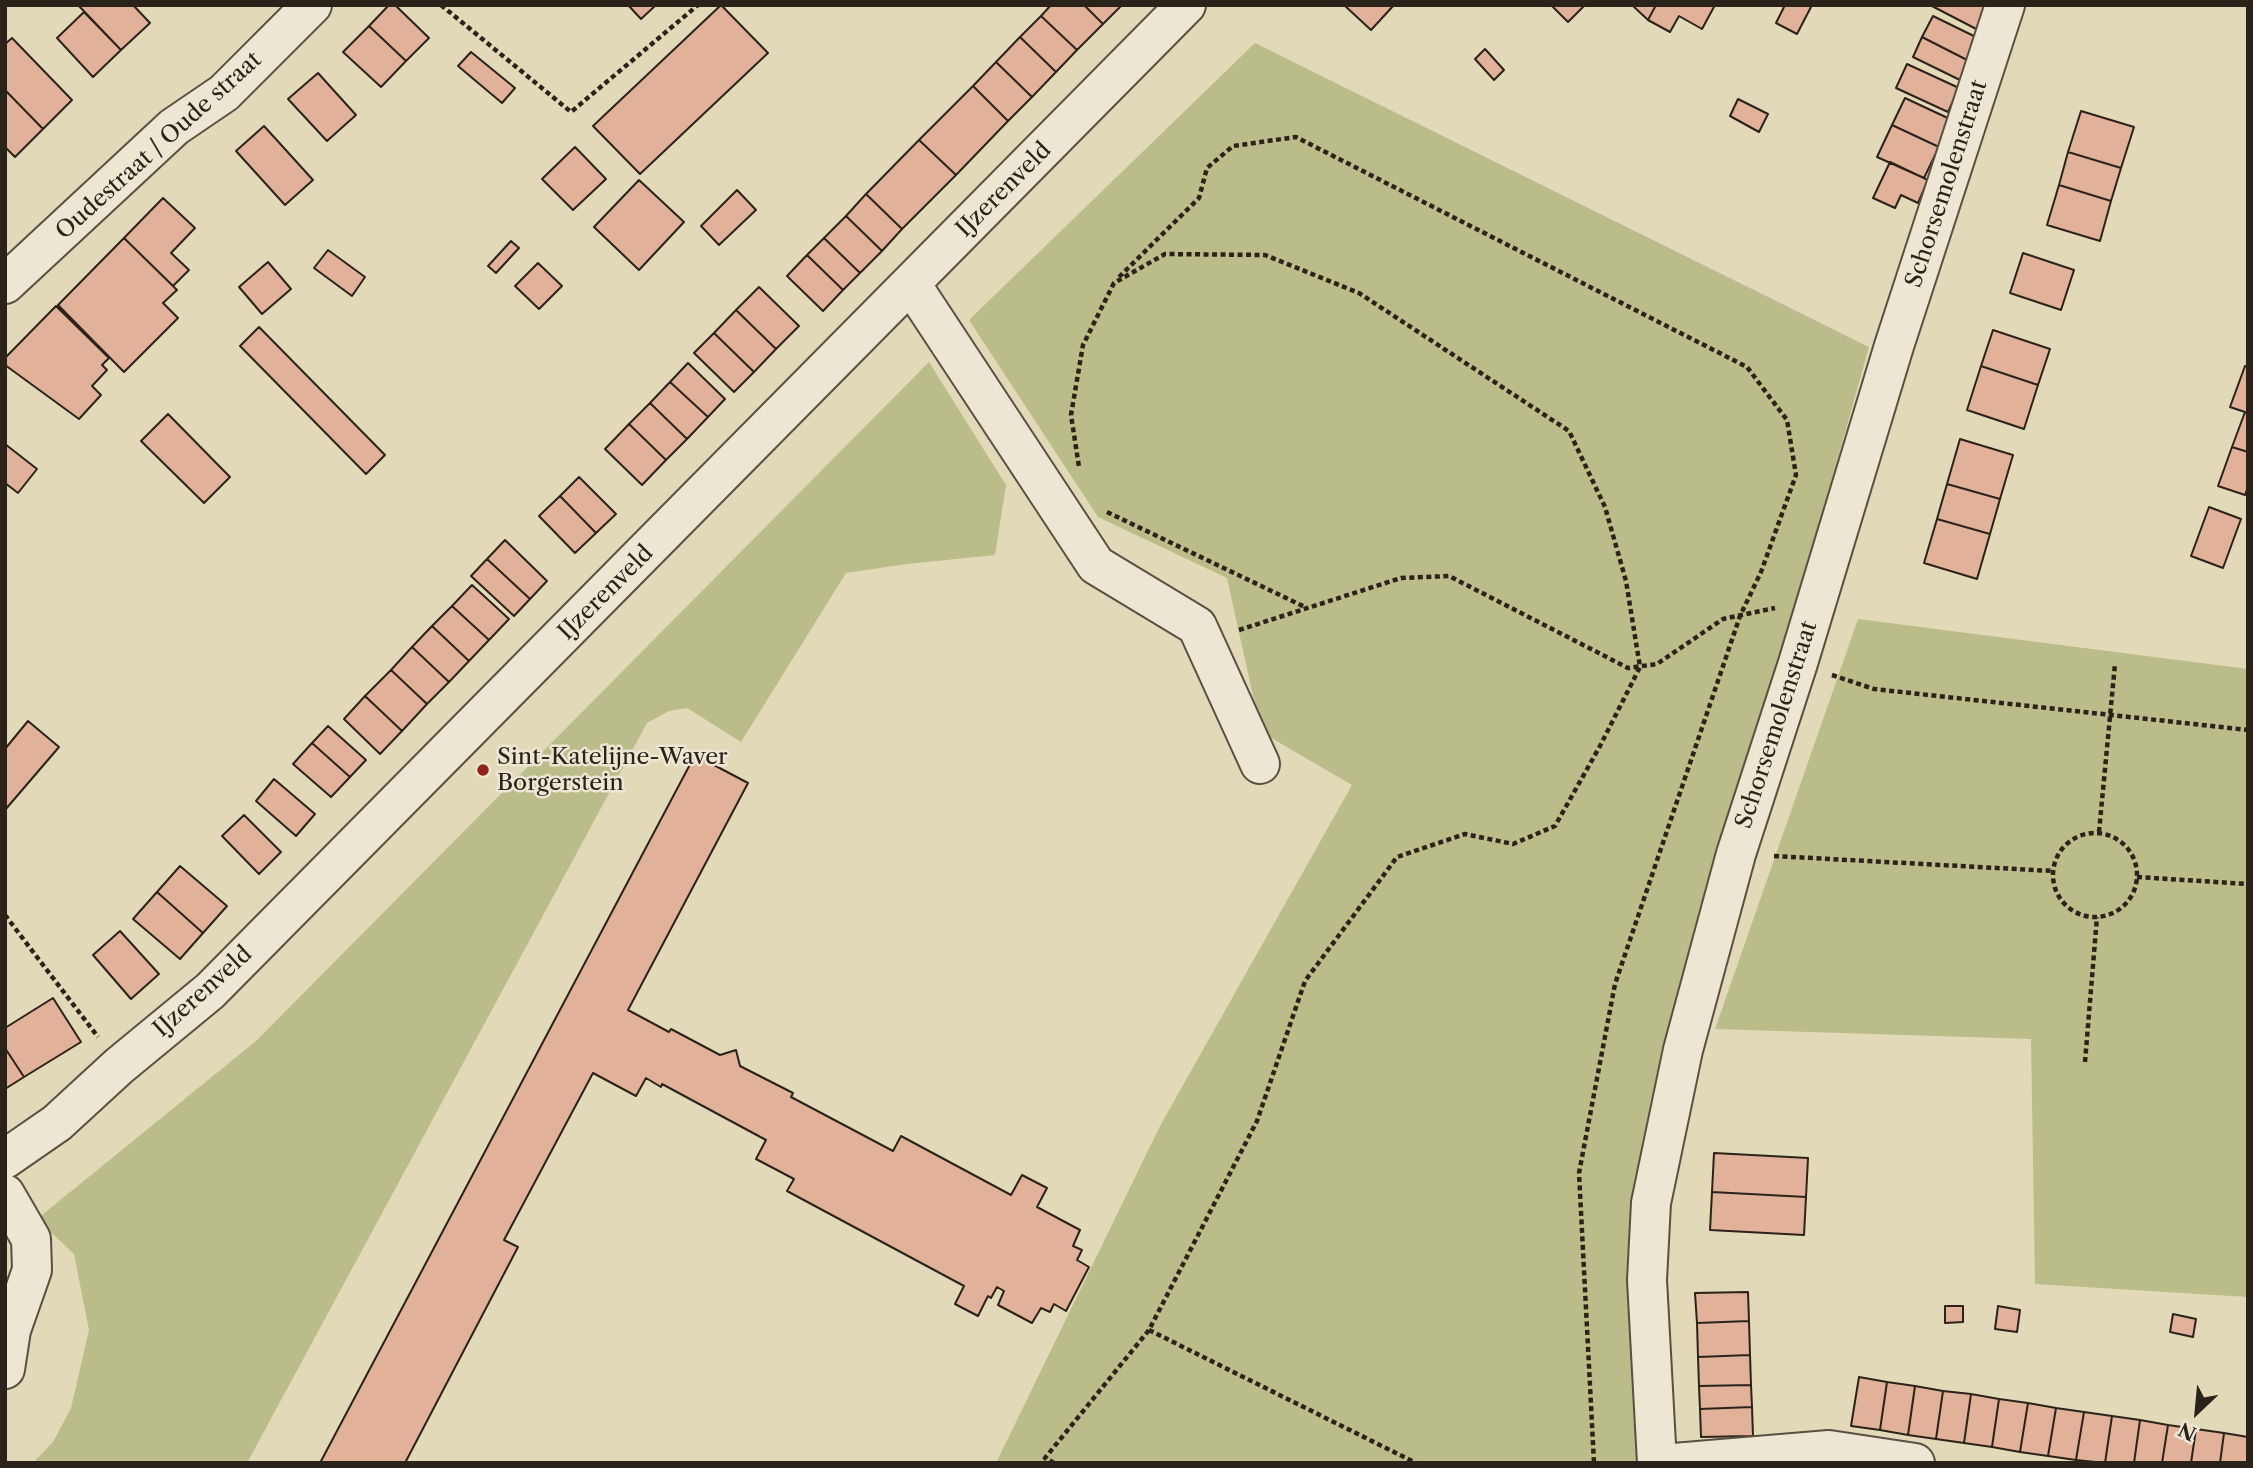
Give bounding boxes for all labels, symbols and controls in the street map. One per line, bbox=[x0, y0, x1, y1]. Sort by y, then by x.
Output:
street label: Oudestraat / Oude straat bbox=[51, 46, 267, 246]
street label: Schorsemolenstraat bbox=[1900, 77, 1994, 291]
street label: IJzerenveld bbox=[951, 137, 1057, 243]
street label: IJzerenveld bbox=[553, 540, 659, 646]
street label: Schorsemolenstraat bbox=[1730, 618, 1824, 832]
place label: Sint-Katelijne-Waver Borgerstein bbox=[497, 743, 728, 797]
marker: Sint-Katelijne-Waver Borgerstein bbox=[475, 762, 491, 778]
street label: IJzerenveld bbox=[148, 941, 258, 1043]
north arrow bbox=[2162, 1377, 2232, 1447]
text: N bbox=[2175, 1417, 2200, 1445]

